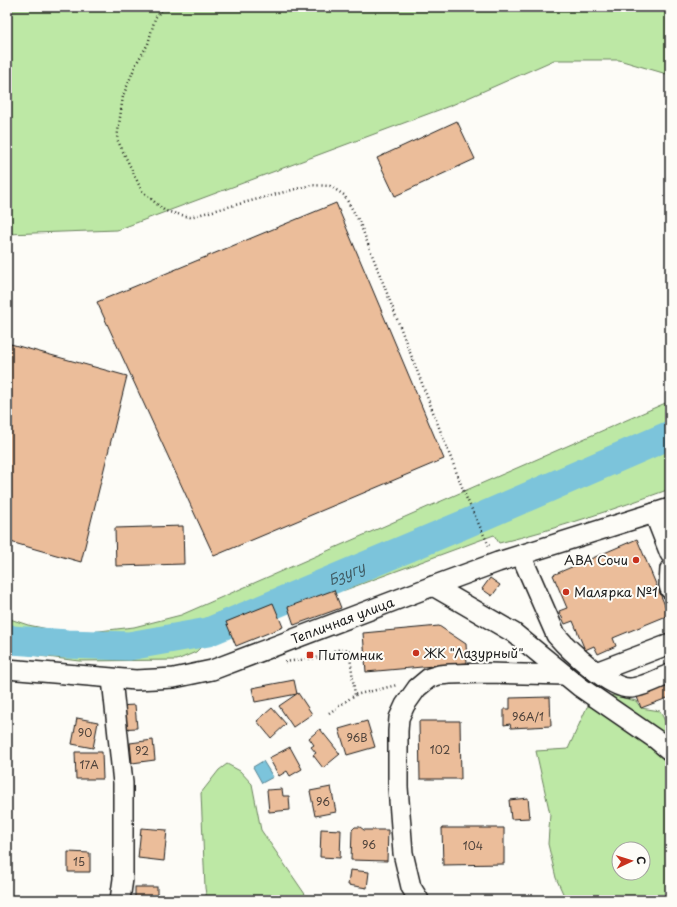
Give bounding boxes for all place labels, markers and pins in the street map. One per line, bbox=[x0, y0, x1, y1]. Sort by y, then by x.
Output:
place label: АВА Сочи bbox=[564, 550, 628, 569]
marker: АВА Сочи bbox=[631, 555, 641, 565]
place label: Малярка №1 bbox=[574, 582, 658, 601]
marker: Малярка №1 bbox=[561, 587, 571, 597]
place label: ЖК "Лазурный" bbox=[423, 643, 524, 662]
place label: Питомник bbox=[318, 645, 383, 664]
marker: ЖК "Лазурный" bbox=[411, 648, 421, 658]
marker: Питомник bbox=[305, 650, 315, 660]

